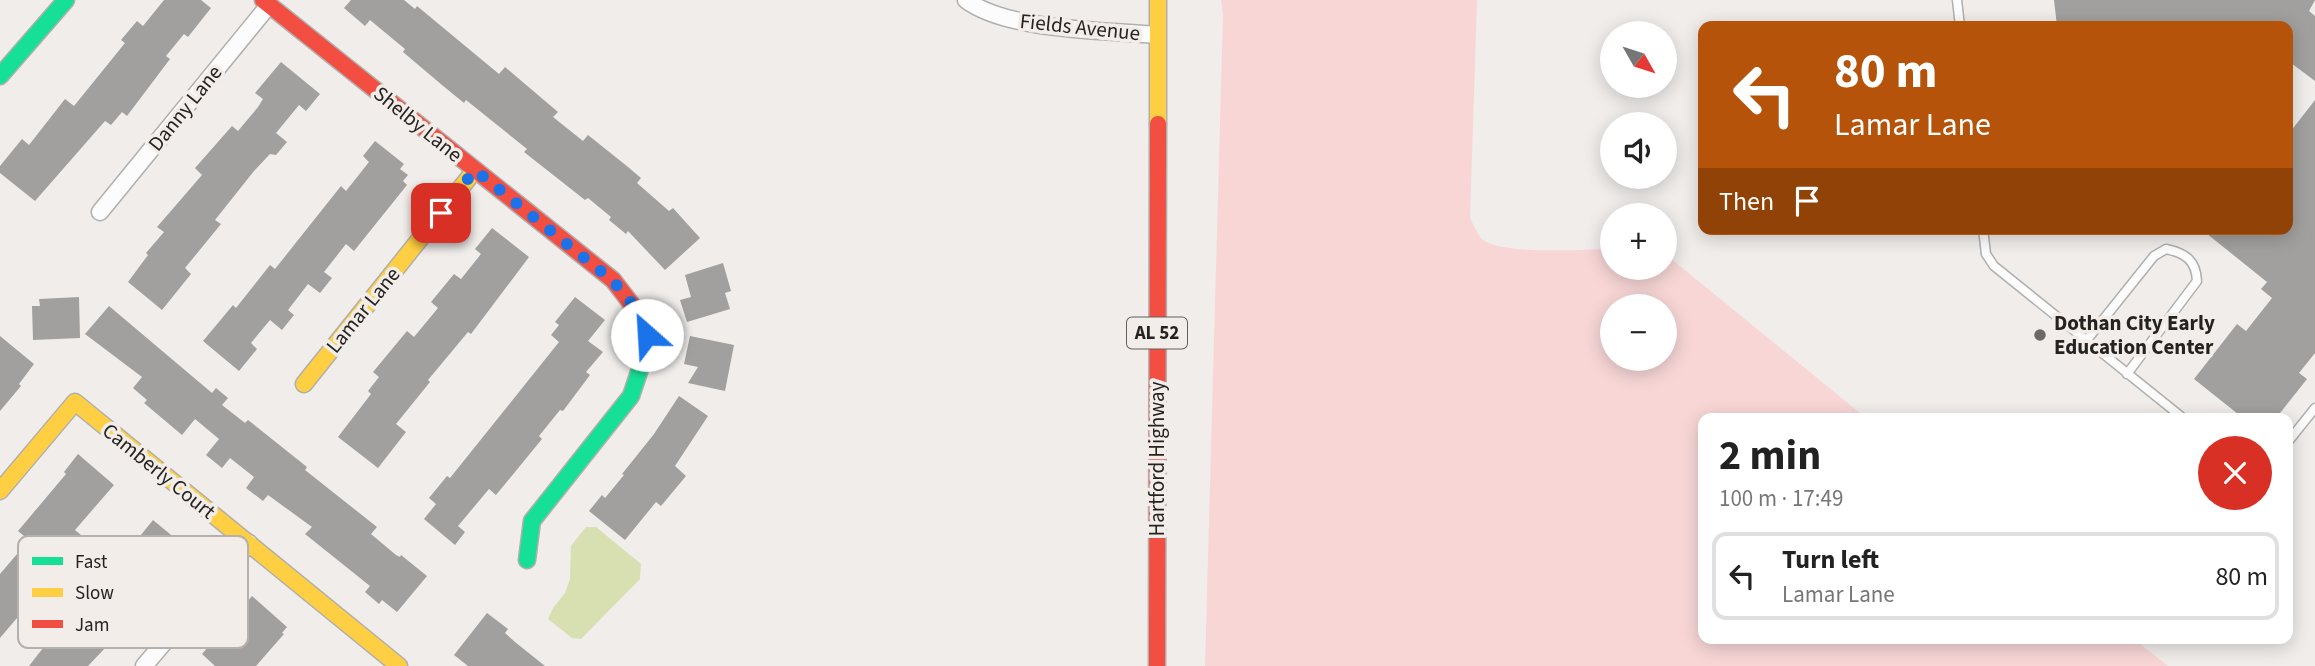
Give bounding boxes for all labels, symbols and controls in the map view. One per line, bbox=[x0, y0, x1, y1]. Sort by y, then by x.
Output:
street label: Fields Avenue bbox=[1018, 6, 1142, 48]
north arrow bbox=[1600, 21, 1676, 98]
map controls bbox=[1600, 21, 1677, 371]
text: 80 m bbox=[1834, 37, 1938, 107]
icon: left bbox=[1719, 49, 1810, 140]
street label: Danny Lane bbox=[141, 58, 229, 158]
street label: Shelby Lane bbox=[367, 79, 469, 169]
text: Lamar Lane bbox=[1834, 102, 1991, 148]
button: sound bbox=[1600, 112, 1677, 189]
icon: arrive bbox=[1788, 182, 1826, 220]
pin bbox=[411, 183, 471, 243]
text: Then bbox=[1719, 183, 1774, 220]
icon: arrive bbox=[422, 194, 460, 232]
button: + bbox=[1600, 203, 1677, 280]
street label: Lamar Lane bbox=[319, 261, 407, 359]
button: − bbox=[1600, 294, 1677, 371]
position arrow bbox=[610, 298, 684, 372]
place label: Dothan City Early Education Center bbox=[2054, 308, 2215, 362]
road number: AL 52 bbox=[1127, 318, 1187, 348]
marker: Dothan City Early Education Center bbox=[2032, 327, 2048, 343]
street label: Hartford Highway bbox=[1142, 381, 1172, 536]
street label: Camberly Court bbox=[96, 416, 222, 526]
text: 2 min bbox=[1719, 426, 1821, 486]
button: close bbox=[2198, 436, 2272, 510]
text: 100 m · 17:49 bbox=[1719, 482, 1843, 515]
legend bbox=[18, 536, 248, 648]
text: Turn left bbox=[1782, 541, 1879, 578]
text: Fast bbox=[75, 549, 108, 576]
icon: left bbox=[1723, 557, 1761, 595]
text: 80 m bbox=[2215, 558, 2268, 595]
text: Lamar Lane bbox=[1782, 578, 1895, 611]
text: Slow bbox=[75, 580, 114, 607]
text: Jam bbox=[75, 612, 109, 639]

